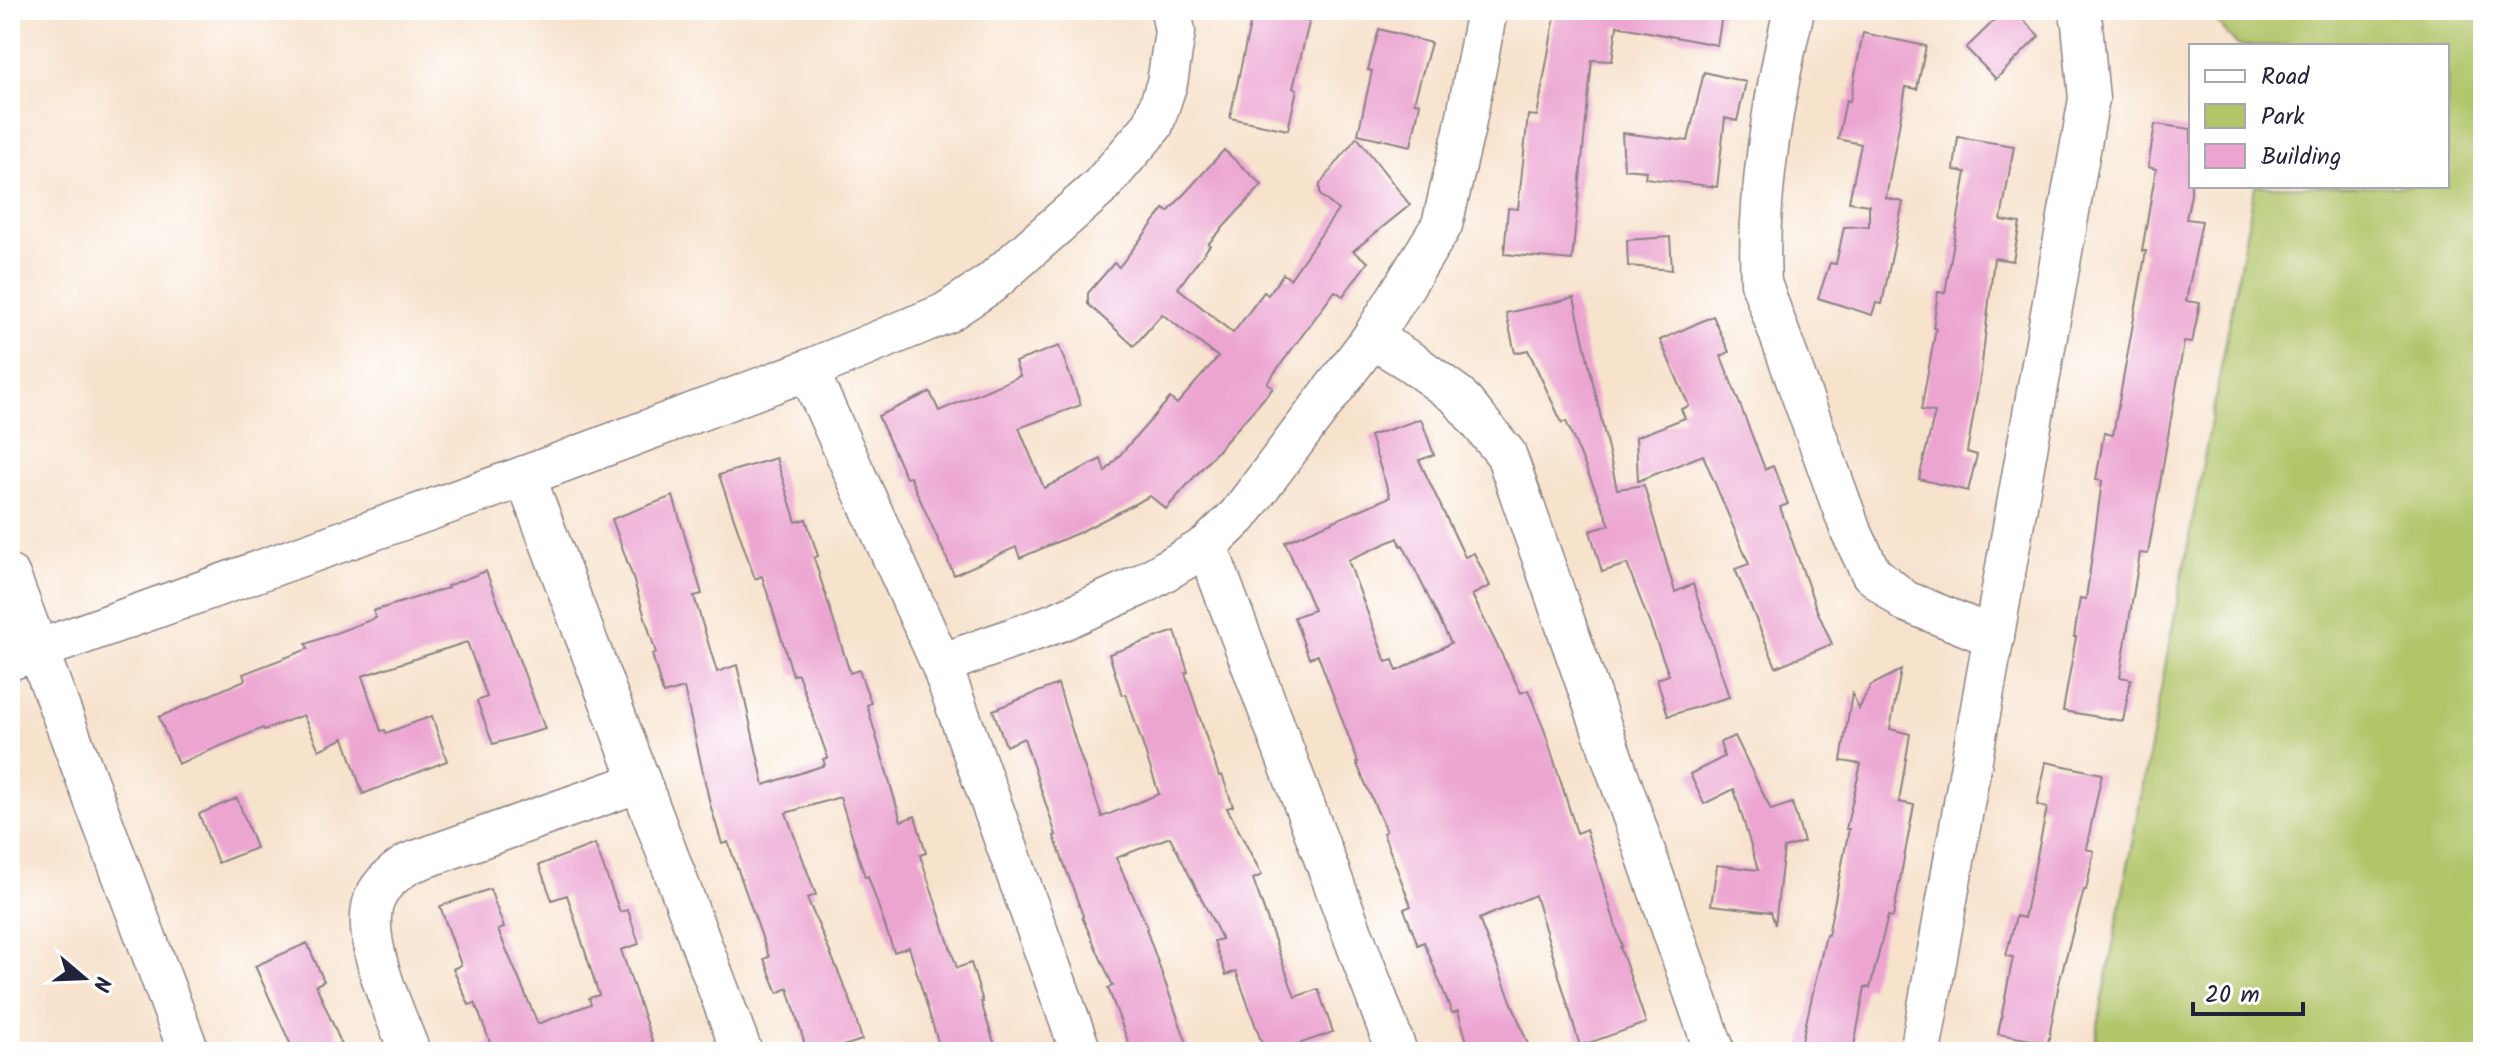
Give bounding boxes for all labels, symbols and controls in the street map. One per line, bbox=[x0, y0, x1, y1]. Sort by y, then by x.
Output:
legend bbox=[2189, 44, 2449, 188]
text: Road bbox=[2261, 58, 2310, 97]
text: Park bbox=[2261, 98, 2305, 137]
text: Building bbox=[2261, 138, 2341, 177]
north arrow bbox=[44, 938, 124, 1018]
scale bar bbox=[2193, 966, 2303, 1016]
text: N bbox=[82, 971, 119, 996]
text: 20 m bbox=[2205, 976, 2260, 1015]

